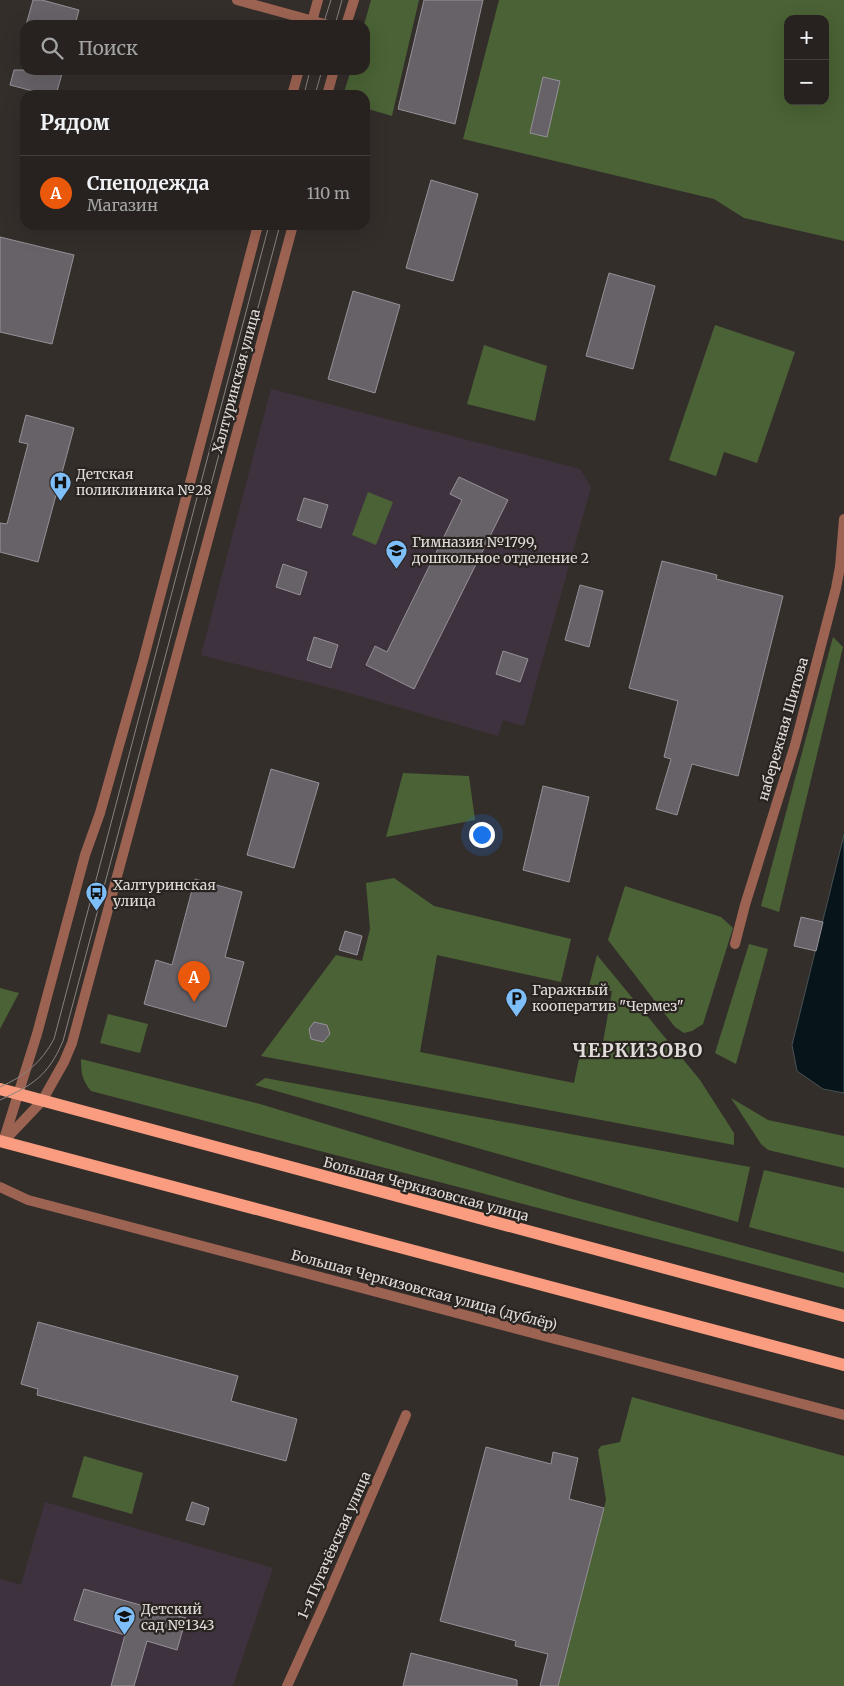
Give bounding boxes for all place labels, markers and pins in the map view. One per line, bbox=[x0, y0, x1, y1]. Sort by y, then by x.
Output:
place label: Детская поликлиника №28 bbox=[76, 465, 212, 499]
hospital icon: Детская поликлиника №28 bbox=[48, 470, 72, 501]
place label: Гимназия №1799, дошкольное отделение 2 bbox=[411, 533, 589, 567]
school or university icon: Гимназия №1799, дошкольное отделение 2 bbox=[384, 538, 408, 569]
place label: Халтуринская улица bbox=[113, 876, 216, 910]
bus stop icon: Халтуринская улица bbox=[85, 881, 109, 912]
pin: A bbox=[178, 961, 210, 1002]
place label: Гаражный кооператив "Чермез" bbox=[532, 981, 684, 1015]
parking icon: Гаражный кооператив "Чермез" bbox=[504, 986, 528, 1017]
place label: Детский сад №1343 bbox=[141, 1600, 215, 1634]
school or university icon: Детский сад №1343 bbox=[113, 1605, 137, 1636]

